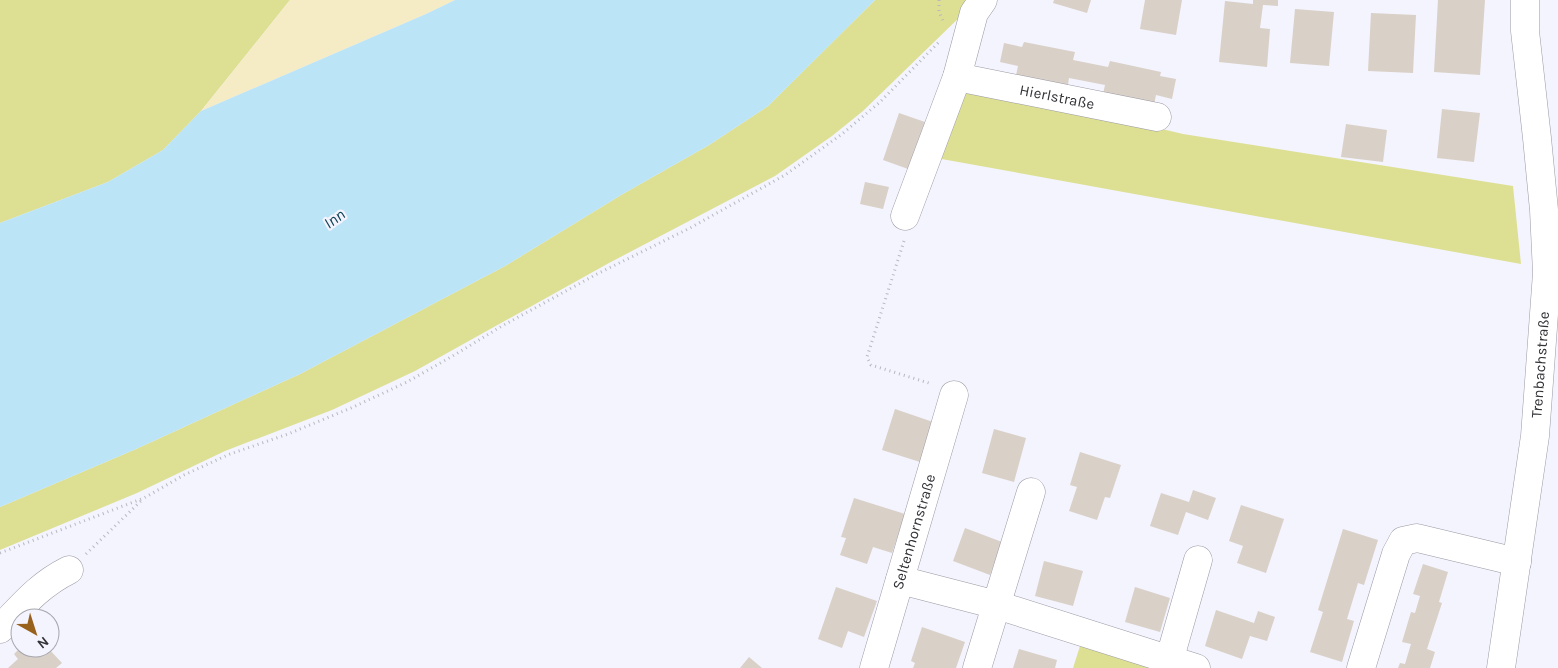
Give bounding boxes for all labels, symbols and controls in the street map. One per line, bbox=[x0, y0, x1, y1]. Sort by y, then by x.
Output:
street label: Hierlstraße bbox=[1018, 81, 1096, 113]
water label: Inn bbox=[320, 204, 349, 232]
street label: Trenbachstraße bbox=[1527, 311, 1553, 419]
street label: Seltenhornstraße bbox=[889, 472, 939, 592]
north arrow bbox=[10, 608, 60, 658]
text: N bbox=[34, 633, 52, 652]

